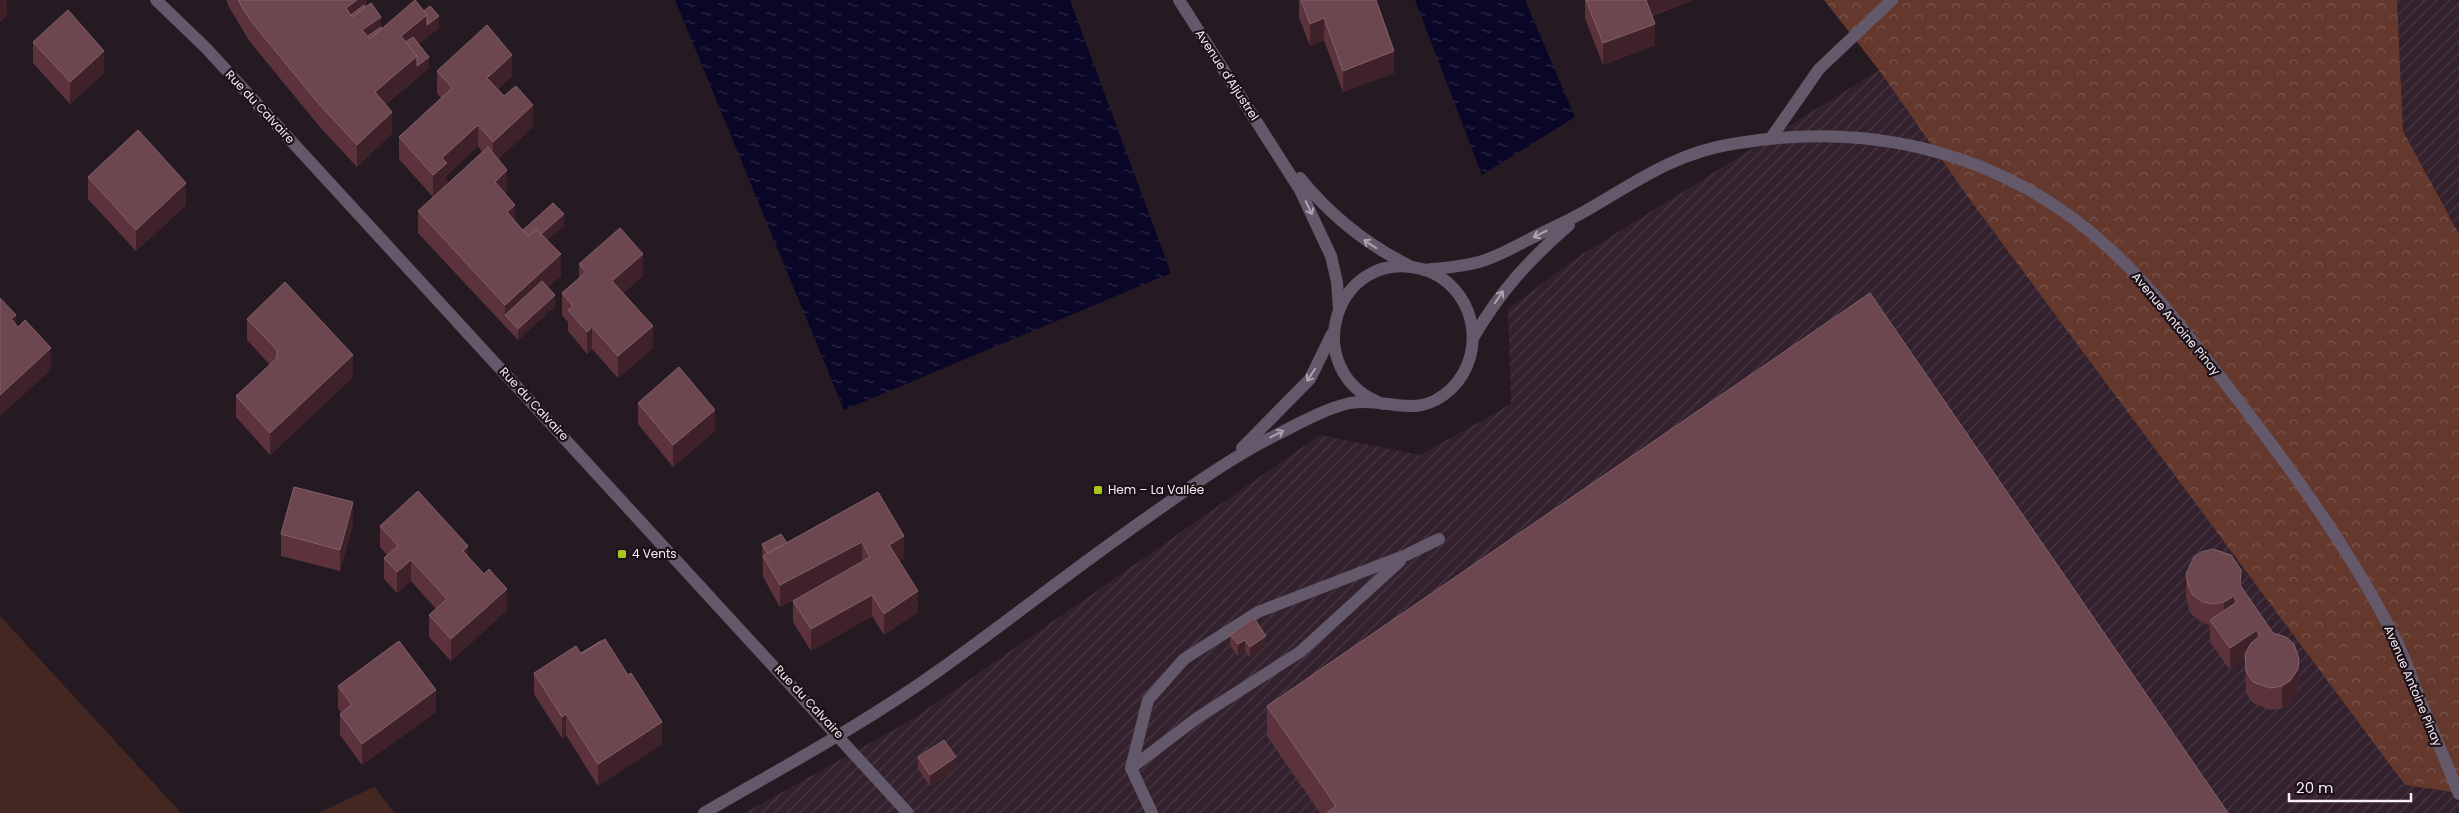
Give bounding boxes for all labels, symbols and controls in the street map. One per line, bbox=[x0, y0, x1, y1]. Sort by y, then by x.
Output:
street label: Avenue d'Aljustrel bbox=[1192, 26, 1263, 124]
street label: Rue du Calvaire bbox=[222, 66, 299, 147]
one-way arrow bbox=[1305, 200, 1314, 215]
one-way arrow bbox=[1532, 229, 1547, 239]
one-way arrow bbox=[1363, 239, 1377, 249]
street label: Avenue Antoine Pinay bbox=[2128, 268, 2225, 379]
one-way arrow bbox=[1494, 290, 1504, 304]
street label: Rue du Calvaire bbox=[496, 363, 573, 444]
one-way arrow bbox=[1306, 368, 1316, 382]
one-way arrow bbox=[1270, 429, 1285, 439]
place label: Hem – La Vallée bbox=[1108, 481, 1204, 498]
marker: Hem – La Vallée bbox=[1092, 484, 1104, 496]
place label: 4 Vents bbox=[632, 545, 677, 562]
marker: 4 Vents bbox=[616, 548, 628, 560]
street label: Avenue Antoine Pinay bbox=[2380, 623, 2447, 749]
street label: Rue du Calvaire bbox=[771, 661, 848, 742]
scale bar bbox=[2289, 770, 2412, 802]
text: 20 m bbox=[2296, 777, 2334, 798]

